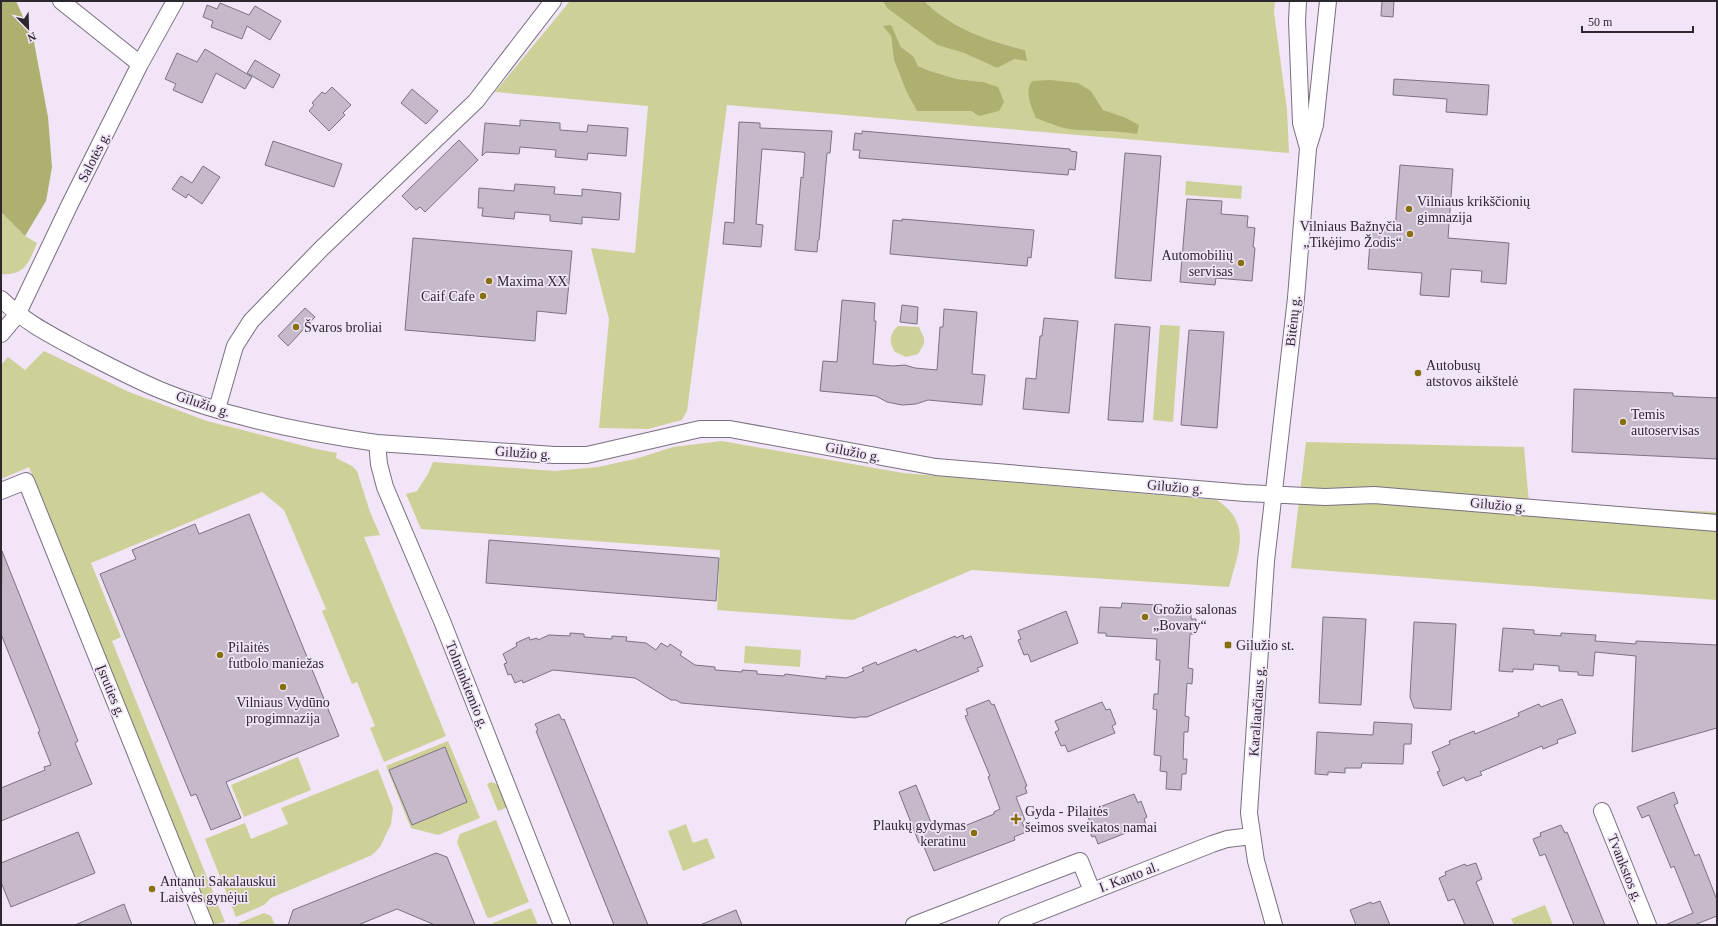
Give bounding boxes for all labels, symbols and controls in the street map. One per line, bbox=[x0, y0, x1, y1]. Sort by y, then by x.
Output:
north arrow bbox=[8, 8, 48, 48]
scale bar bbox=[1582, 8, 1693, 34]
text: 50 m bbox=[1588, 15, 1613, 29]
text: N bbox=[26, 30, 38, 44]
street label: Salotės g. bbox=[75, 129, 113, 185]
place label: Vilniaus krikščionių gimnazija bbox=[1417, 194, 1530, 225]
marker: Vilniaus krikščionių gimnazija bbox=[1404, 204, 1414, 214]
place label: Vilniaus Bažnyčia „Tikėjimo Žodis“ bbox=[1300, 219, 1403, 250]
marker: Vilniaus Bažnyčia „Tikėjimo Žodis“ bbox=[1405, 229, 1415, 239]
place label: Automobilių servisas bbox=[1161, 248, 1233, 279]
marker: Automobilių servisas bbox=[1236, 258, 1246, 268]
place label: Maxima XX bbox=[497, 274, 567, 289]
marker: Maxima XX bbox=[484, 276, 494, 286]
place label: Caif Cafe bbox=[421, 289, 475, 304]
marker: Caif Cafe bbox=[478, 291, 488, 301]
street label: Bitėnų g. bbox=[1283, 295, 1303, 347]
place label: Švaros broliai bbox=[304, 319, 382, 335]
marker: Švaros broliai bbox=[291, 322, 301, 332]
place label: Autobusų atstovos aikštelė bbox=[1426, 358, 1518, 389]
marker: Autobusų atstovos aikštelė bbox=[1413, 368, 1423, 378]
street label: Gilužio g. bbox=[174, 388, 232, 420]
place label: Temis autoservisas bbox=[1631, 407, 1699, 438]
marker: Temis autoservisas bbox=[1618, 417, 1628, 427]
street label: Gilužio g. bbox=[824, 439, 882, 465]
street label: Gilužio g. bbox=[495, 444, 551, 462]
street label: Gilužio g. bbox=[1146, 477, 1204, 497]
street label: Gilužio g. bbox=[1469, 495, 1527, 515]
place label: Grožio salonas „Bovary“ bbox=[1153, 602, 1237, 633]
marker: Grožio salonas „Bovary“ bbox=[1140, 612, 1150, 622]
place label: Gilužio st. bbox=[1236, 638, 1294, 653]
street label: Tolminkiemio g. bbox=[443, 639, 491, 731]
place label: Pilaitės futbolo maniežas bbox=[228, 640, 324, 671]
marker: Gilužio st. bbox=[1223, 640, 1233, 650]
marker: Pilaitės futbolo maniežas bbox=[215, 650, 225, 660]
street label: Įsruties g. bbox=[94, 663, 128, 719]
street label: Karaliaučiaus g. bbox=[1246, 665, 1268, 757]
marker: Vilniaus Vydūno progimnazija bbox=[278, 682, 288, 692]
place label: Vilniaus Vydūno progimnazija bbox=[236, 695, 330, 726]
place label: Gyda - Pilaitės šeimos sveikatos namai bbox=[1025, 804, 1157, 835]
marker: Gyda - Pilaitės šeimos sveikatos namai bbox=[1010, 813, 1022, 825]
place label: Plaukų gydymas keratinu bbox=[873, 818, 966, 849]
marker: Plaukų gydymas keratinu bbox=[969, 828, 979, 838]
street label: Tvankstos g. bbox=[1605, 832, 1645, 904]
street label: I. Kanto al. bbox=[1097, 859, 1161, 895]
place label: Antanui Sakalauskui Laisvės gynėjui bbox=[160, 874, 276, 905]
marker: Antanui Sakalauskui Laisvės gynėjui bbox=[147, 884, 157, 894]

